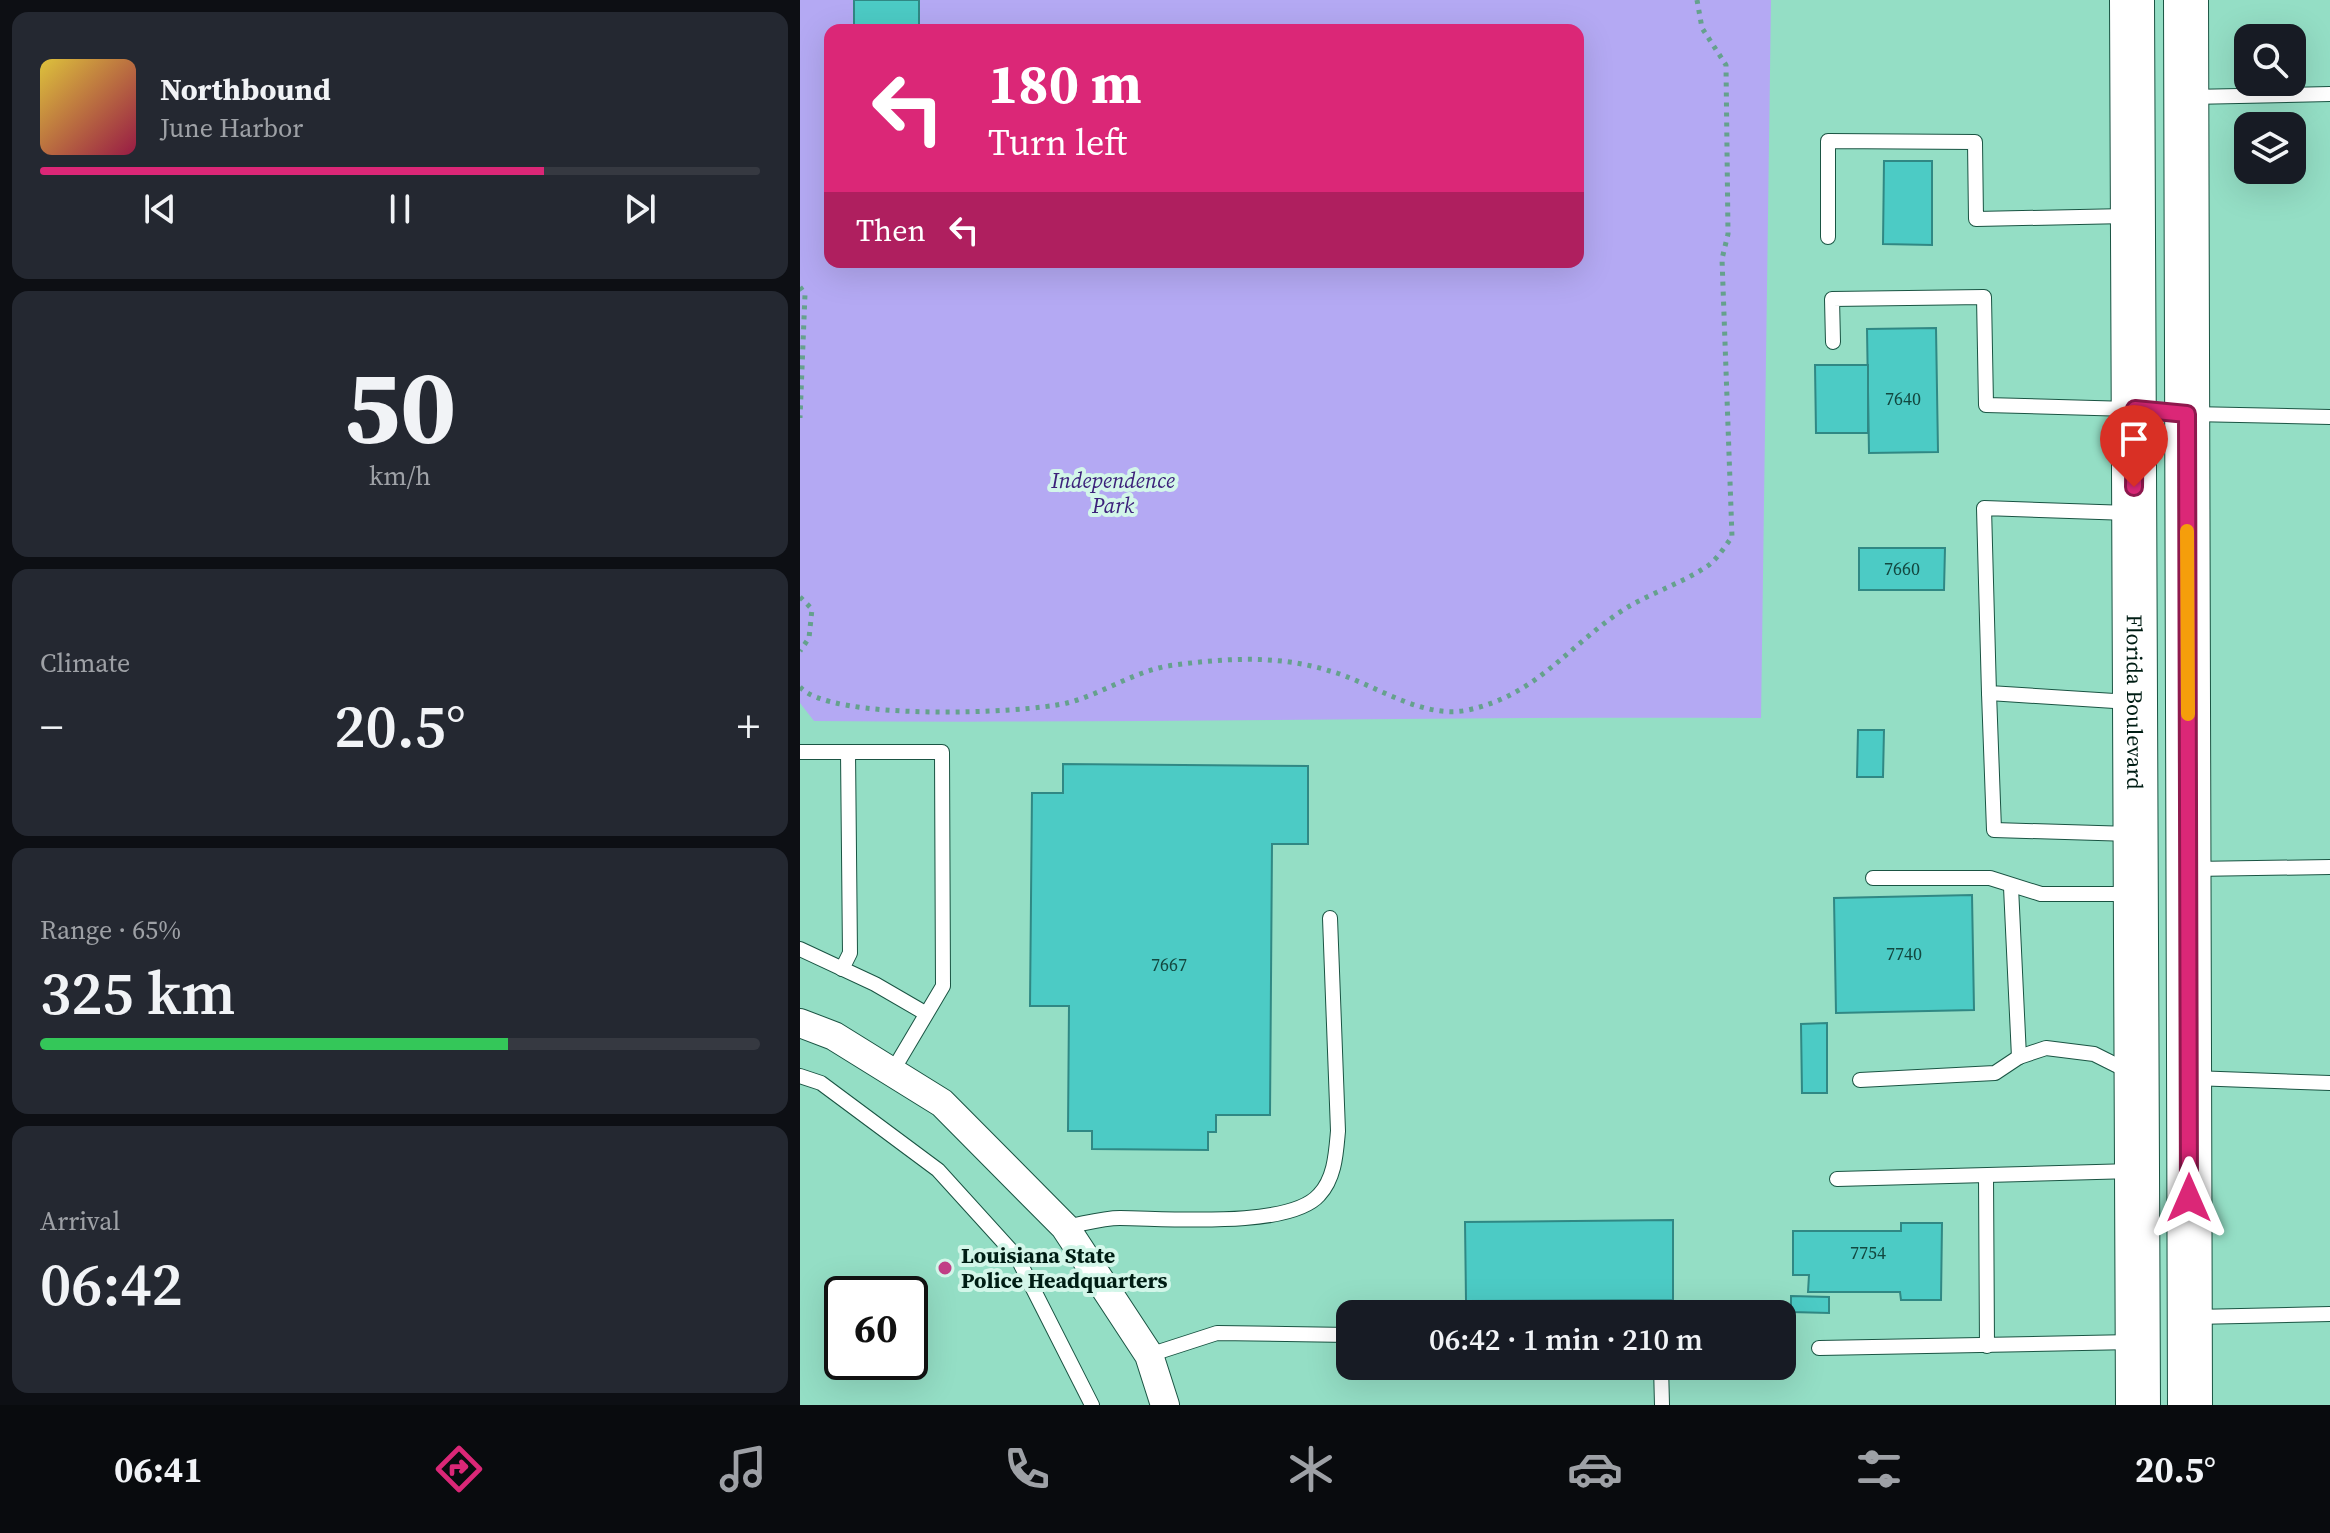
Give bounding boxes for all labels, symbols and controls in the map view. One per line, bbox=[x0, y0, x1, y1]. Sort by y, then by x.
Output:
map controls bbox=[2234, 24, 2306, 184]
button: search bbox=[2234, 24, 2306, 96]
text: 180 m bbox=[988, 45, 1142, 122]
icon: left bbox=[856, 56, 960, 160]
text: Northbound bbox=[160, 69, 331, 110]
text: June Harbor bbox=[160, 110, 303, 146]
button: layers bbox=[2234, 112, 2306, 184]
text: Turn left bbox=[988, 118, 1127, 167]
icon: previous bbox=[138, 187, 182, 231]
icon: pause bbox=[378, 187, 422, 231]
icon: next bbox=[618, 187, 662, 231]
icon: left bbox=[942, 208, 986, 252]
text: Then bbox=[856, 210, 926, 251]
text: 50 bbox=[344, 334, 456, 477]
house number: 7640 bbox=[1885, 386, 1921, 411]
pin bbox=[2100, 405, 2168, 487]
icon: arrive bbox=[2112, 417, 2156, 461]
text: km/h bbox=[369, 458, 431, 494]
park label: Independence Park bbox=[1050, 465, 1175, 520]
house number: 7660 bbox=[1884, 556, 1920, 581]
street label: Florida Boulevard bbox=[2120, 614, 2150, 790]
text: Climate bbox=[40, 645, 130, 681]
text: 20.5° bbox=[334, 685, 466, 767]
text: − bbox=[40, 696, 63, 757]
text: + bbox=[737, 696, 760, 757]
text: Range · 65% bbox=[40, 912, 181, 948]
house number: 7740 bbox=[1886, 941, 1922, 966]
text: 325 km bbox=[40, 952, 236, 1034]
house number: 7667 bbox=[1151, 952, 1187, 977]
position arrow bbox=[2147, 1156, 2231, 1240]
text: Arrival bbox=[40, 1203, 120, 1239]
place label: Louisiana State Police Headquarters bbox=[961, 1240, 1168, 1295]
house number: 7754 bbox=[1850, 1240, 1886, 1265]
text: 06:42 bbox=[40, 1243, 183, 1325]
marker: Louisiana State Police Headquarters bbox=[936, 1259, 954, 1277]
speed limit sign: 60 bbox=[824, 1276, 928, 1380]
text: 06:42 · 1 min · 210 m bbox=[1429, 1319, 1703, 1360]
icon: directions bbox=[431, 1441, 487, 1497]
icon: music bbox=[715, 1441, 771, 1497]
icon: phone bbox=[999, 1441, 1055, 1497]
icon: climate bbox=[1283, 1441, 1339, 1497]
icon: car bbox=[1567, 1441, 1623, 1497]
icon: filters bbox=[1851, 1441, 1907, 1497]
text: 06:41 bbox=[114, 1445, 203, 1494]
text: 20.5° bbox=[2135, 1445, 2216, 1494]

